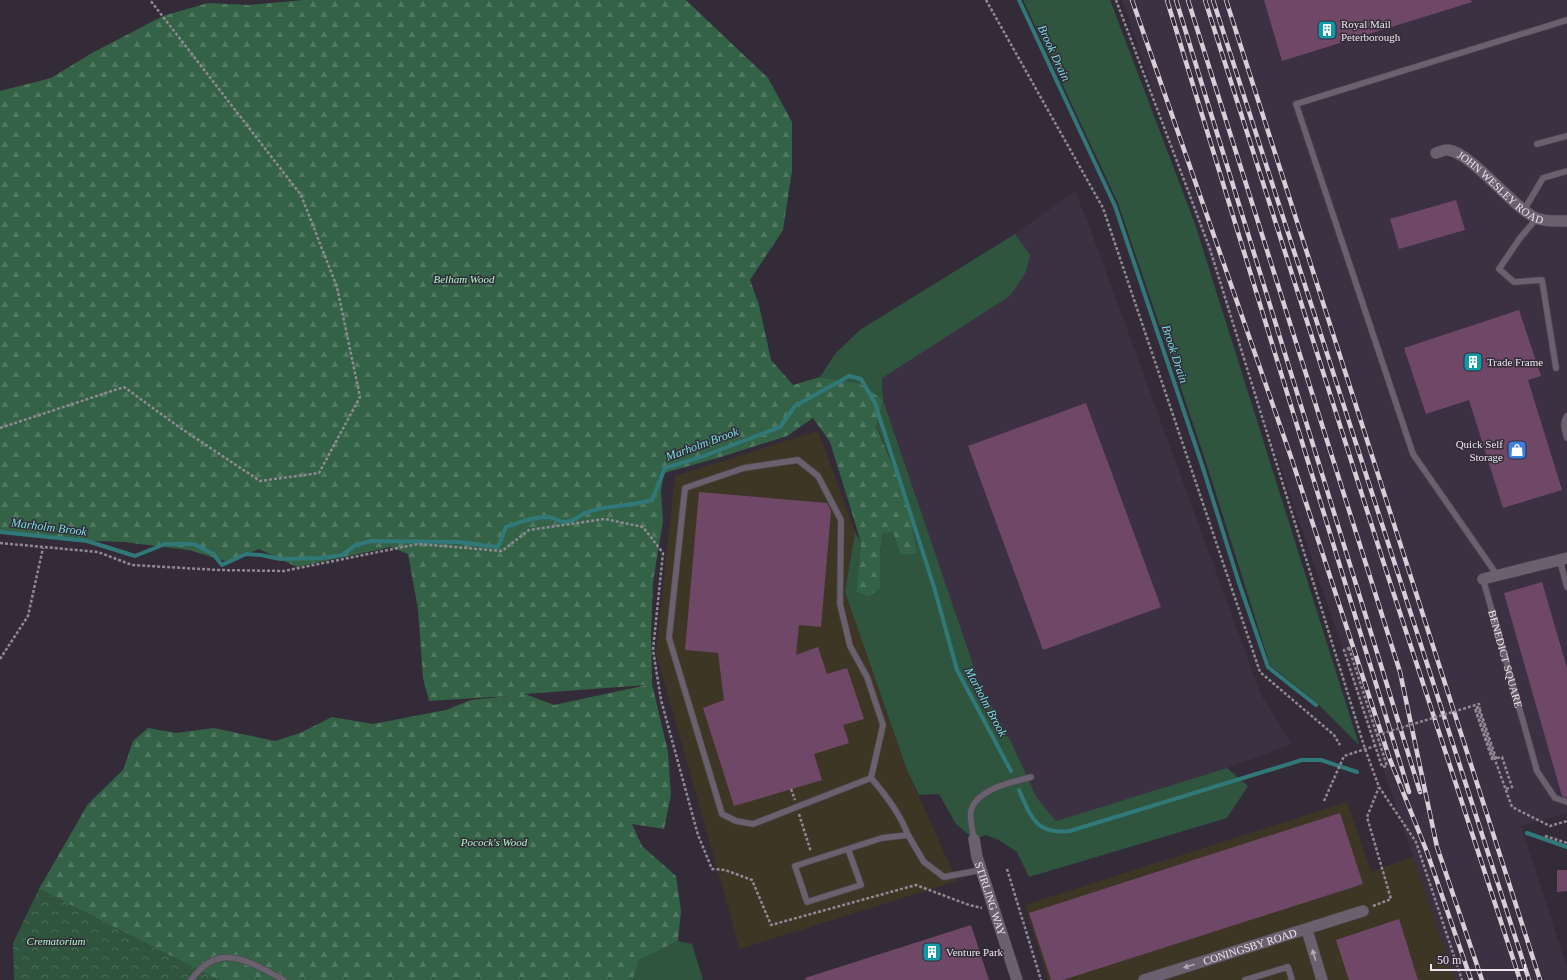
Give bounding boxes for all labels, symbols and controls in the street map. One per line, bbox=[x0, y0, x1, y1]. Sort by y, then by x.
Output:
place label: Royal Mail Peterborough bbox=[1341, 18, 1401, 43]
building icon: Royal Mail Peterborough bbox=[1316, 19, 1338, 41]
water label: Brook Drain bbox=[1035, 23, 1073, 83]
street label: JOHN WESLEY ROAD bbox=[1455, 148, 1545, 226]
park label: Belham Wood bbox=[433, 273, 495, 285]
water label: Brook Drain bbox=[1159, 323, 1191, 385]
building icon: Trade Frame bbox=[1462, 351, 1484, 373]
place label: Trade Frame bbox=[1487, 356, 1543, 368]
water label: Marholm Brook bbox=[663, 424, 741, 464]
place label: Quick Self Storage bbox=[1456, 438, 1503, 463]
shop icon: Quick Self Storage bbox=[1506, 439, 1528, 461]
water label: Marholm Brook bbox=[9, 515, 88, 539]
street label: BENEDICT SQUARE bbox=[1486, 609, 1525, 709]
water label: Marholm Brook bbox=[961, 664, 1010, 740]
park label: Pocock's Wood bbox=[460, 836, 528, 848]
street label: STIRLING WAY bbox=[973, 860, 1008, 937]
street label: CONINGSBY ROAD bbox=[1201, 926, 1298, 967]
park label: Crematorium bbox=[27, 935, 85, 947]
building icon: Venture Park bbox=[921, 941, 943, 963]
place label: Venture Park bbox=[946, 946, 1004, 958]
scale bar bbox=[1431, 946, 1525, 972]
one-way arrow bbox=[1311, 949, 1317, 961]
text: 50 m bbox=[1437, 953, 1462, 967]
one-way arrow bbox=[1183, 963, 1195, 969]

